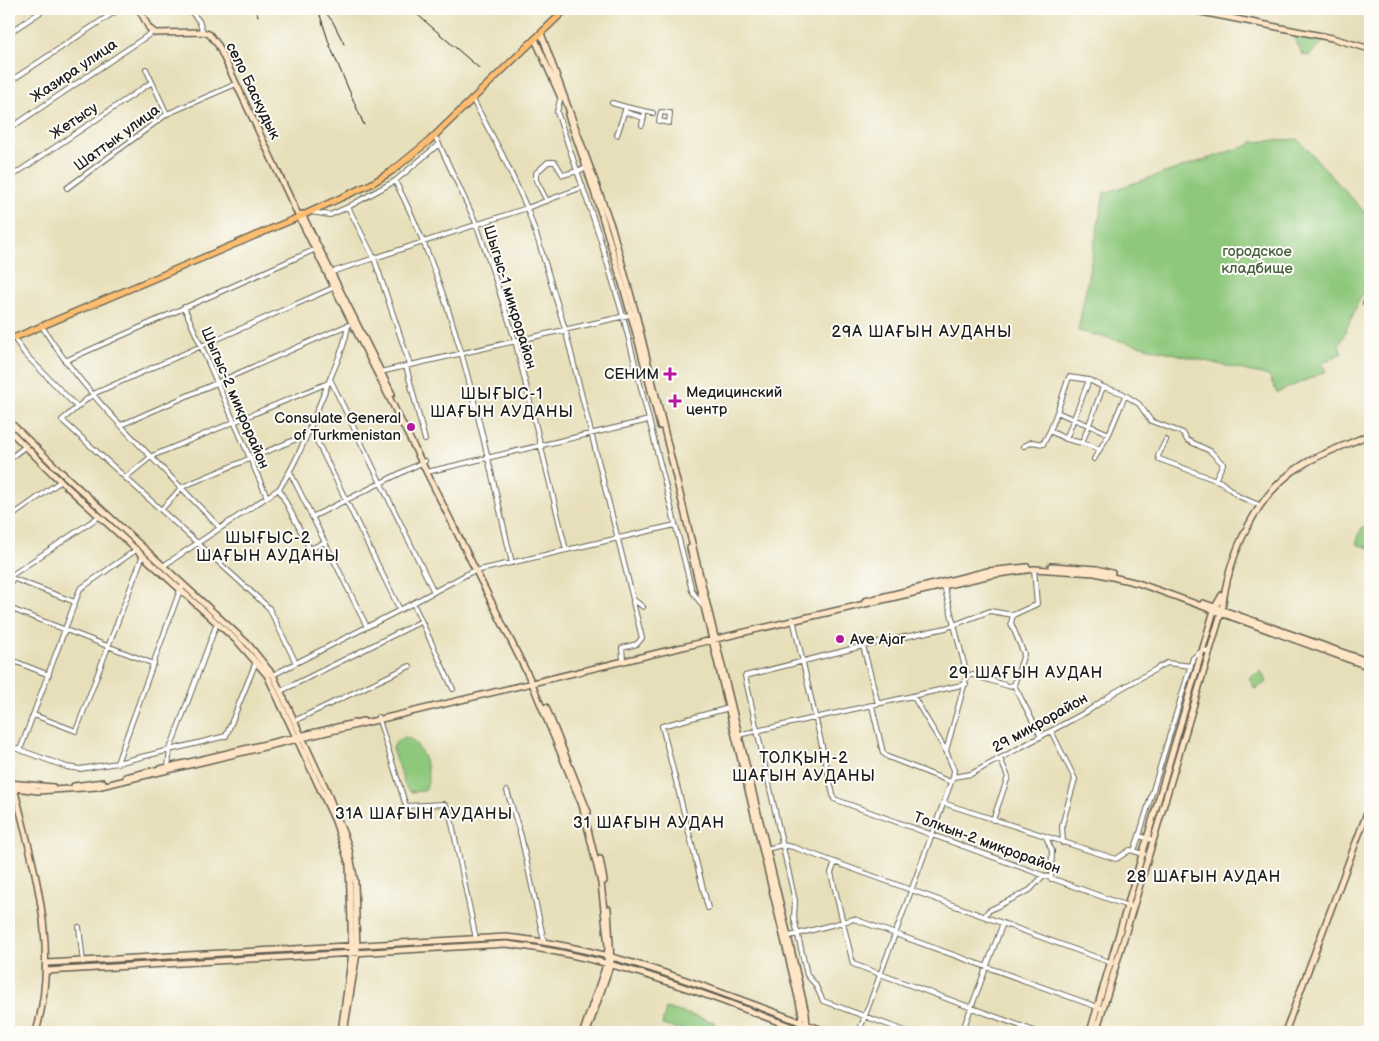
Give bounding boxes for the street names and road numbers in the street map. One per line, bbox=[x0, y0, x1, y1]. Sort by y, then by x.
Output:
street label: Жазира улица bbox=[27, 35, 121, 107]
street label: село Баскудык bbox=[221, 39, 285, 143]
street label: Жетысу bbox=[46, 98, 102, 144]
street label: Шаттык улица bbox=[70, 100, 164, 176]
street label: Шыгыс-1 микрорайон bbox=[479, 223, 541, 371]
street label: Шыгыс-2 микрорайон bbox=[196, 324, 274, 472]
street label: 29 микрорайон bbox=[989, 689, 1091, 757]
street label: Толкын-2 микрорайон bbox=[911, 808, 1063, 878]

